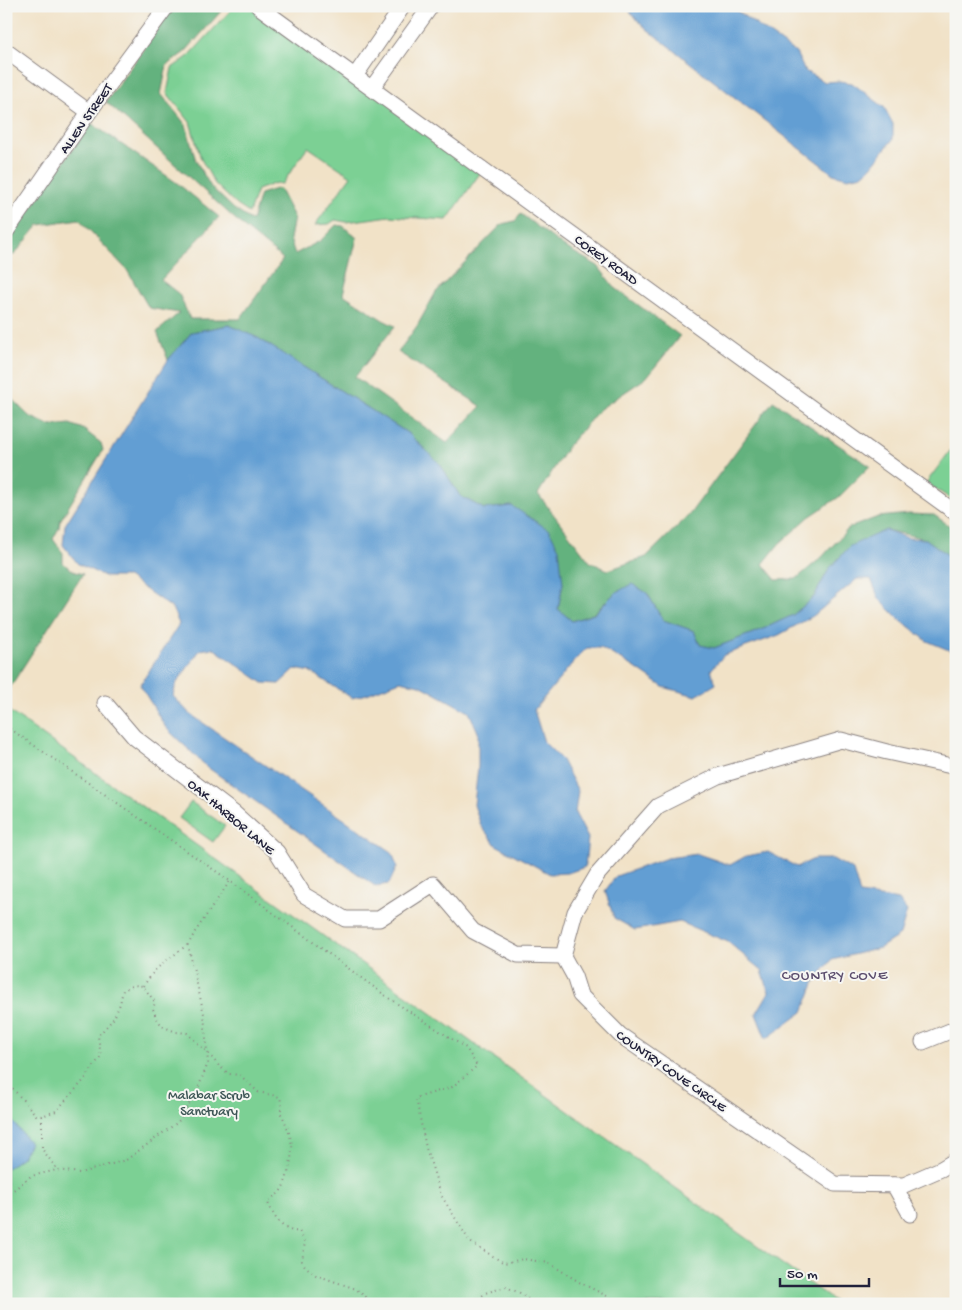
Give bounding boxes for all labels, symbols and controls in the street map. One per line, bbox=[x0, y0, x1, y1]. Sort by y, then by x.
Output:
street label: ALLEN STREET bbox=[57, 81, 118, 158]
street label: COREY ROAD bbox=[570, 232, 642, 290]
street label: OAK HARBOR LANE bbox=[183, 776, 279, 860]
district label: COUNTRY COVE bbox=[782, 967, 888, 985]
street label: COUNTRY COVE CIRCLE bbox=[612, 1027, 730, 1117]
park label: Malabar Scrub Sanctuary bbox=[168, 1088, 251, 1121]
scale bar bbox=[780, 1255, 868, 1287]
text: 50 m bbox=[787, 1266, 818, 1284]

